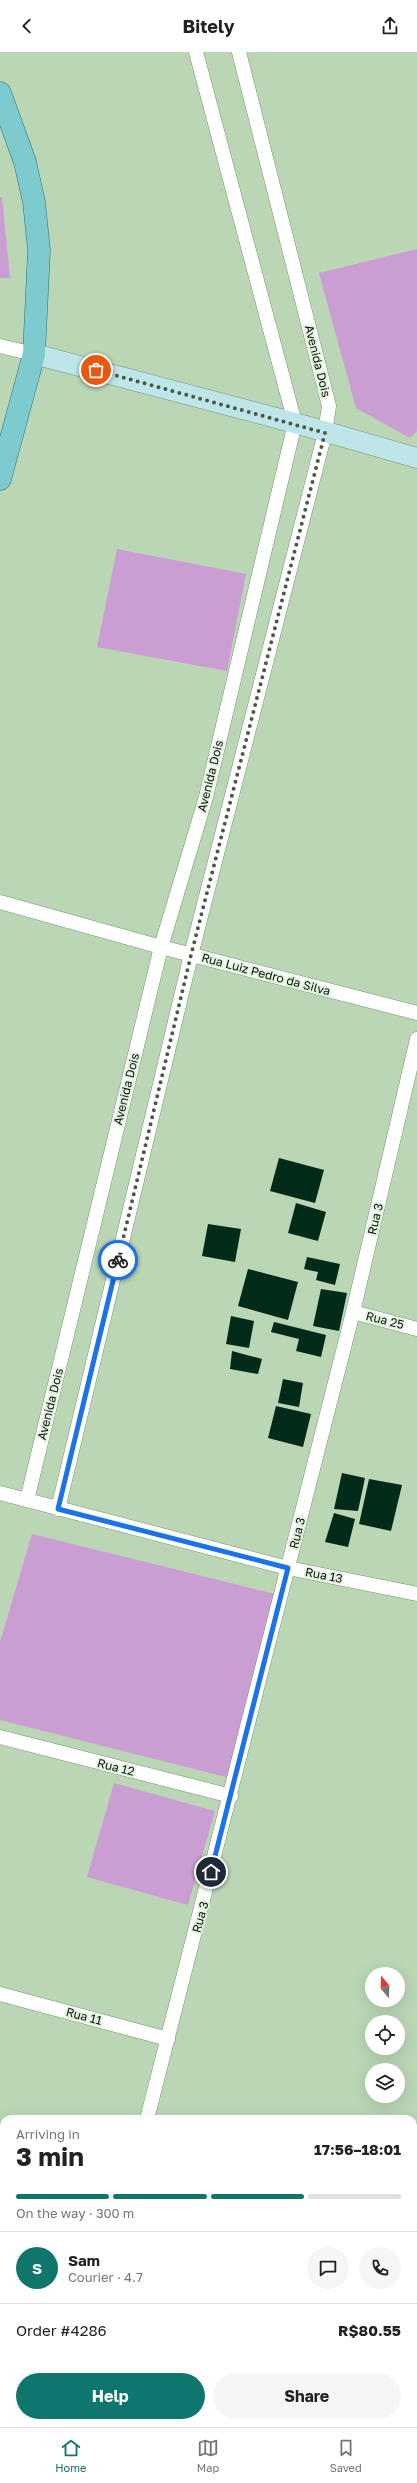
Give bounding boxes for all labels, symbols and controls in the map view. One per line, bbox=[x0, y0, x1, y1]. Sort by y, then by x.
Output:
icon: back bbox=[16, 15, 38, 37]
text: Bitely bbox=[183, 15, 234, 37]
icon: share bbox=[379, 15, 401, 37]
street label: Avenida Dois bbox=[302, 323, 334, 399]
pin bbox=[79, 353, 113, 387]
icon: bag bbox=[85, 359, 107, 381]
street label: Avenida Dois bbox=[194, 738, 226, 814]
street label: Rua Luiz Pedro da Silva bbox=[200, 950, 332, 998]
street label: Avenida Dois bbox=[110, 1051, 142, 1127]
street label: Rua 3 bbox=[364, 1202, 386, 1236]
courier bbox=[98, 1240, 138, 1280]
icon: bike bbox=[107, 1249, 129, 1271]
street label: Rua 25 bbox=[364, 1308, 406, 1332]
street label: Avenida Dois bbox=[34, 1366, 66, 1442]
street label: Rua 3 bbox=[286, 1516, 308, 1550]
street label: Rua 13 bbox=[304, 1564, 344, 1586]
street label: Rua 12 bbox=[96, 1755, 136, 1779]
pin bbox=[194, 1855, 228, 1889]
icon: home bbox=[200, 1861, 222, 1883]
street label: Rua 3 bbox=[189, 1900, 211, 1934]
north arrow bbox=[365, 1967, 405, 2007]
map controls bbox=[365, 1967, 405, 2103]
street label: Rua 11 bbox=[64, 2004, 104, 2028]
button: locate bbox=[365, 2015, 405, 2055]
button: layers bbox=[365, 2063, 405, 2103]
text: Arriving in bbox=[16, 2126, 80, 2142]
text: 17:56–18:01 bbox=[314, 2140, 401, 2158]
text: 3 min bbox=[16, 2141, 84, 2172]
text: On the way · 300 m bbox=[16, 2205, 134, 2221]
button: chat bbox=[307, 2247, 349, 2289]
button: phone bbox=[359, 2247, 401, 2289]
text: Sam bbox=[68, 2251, 100, 2269]
text: S bbox=[32, 2259, 42, 2277]
text: Courier · 4.7 bbox=[68, 2269, 143, 2285]
text: Order #4286 bbox=[16, 2321, 107, 2339]
text: R$80.55 bbox=[338, 2321, 401, 2339]
button: Help bbox=[16, 2373, 205, 2419]
button: Share bbox=[213, 2373, 401, 2419]
tab: Home bbox=[55, 2437, 86, 2474]
tab: Map bbox=[197, 2437, 219, 2474]
tab: Saved bbox=[330, 2437, 362, 2474]

